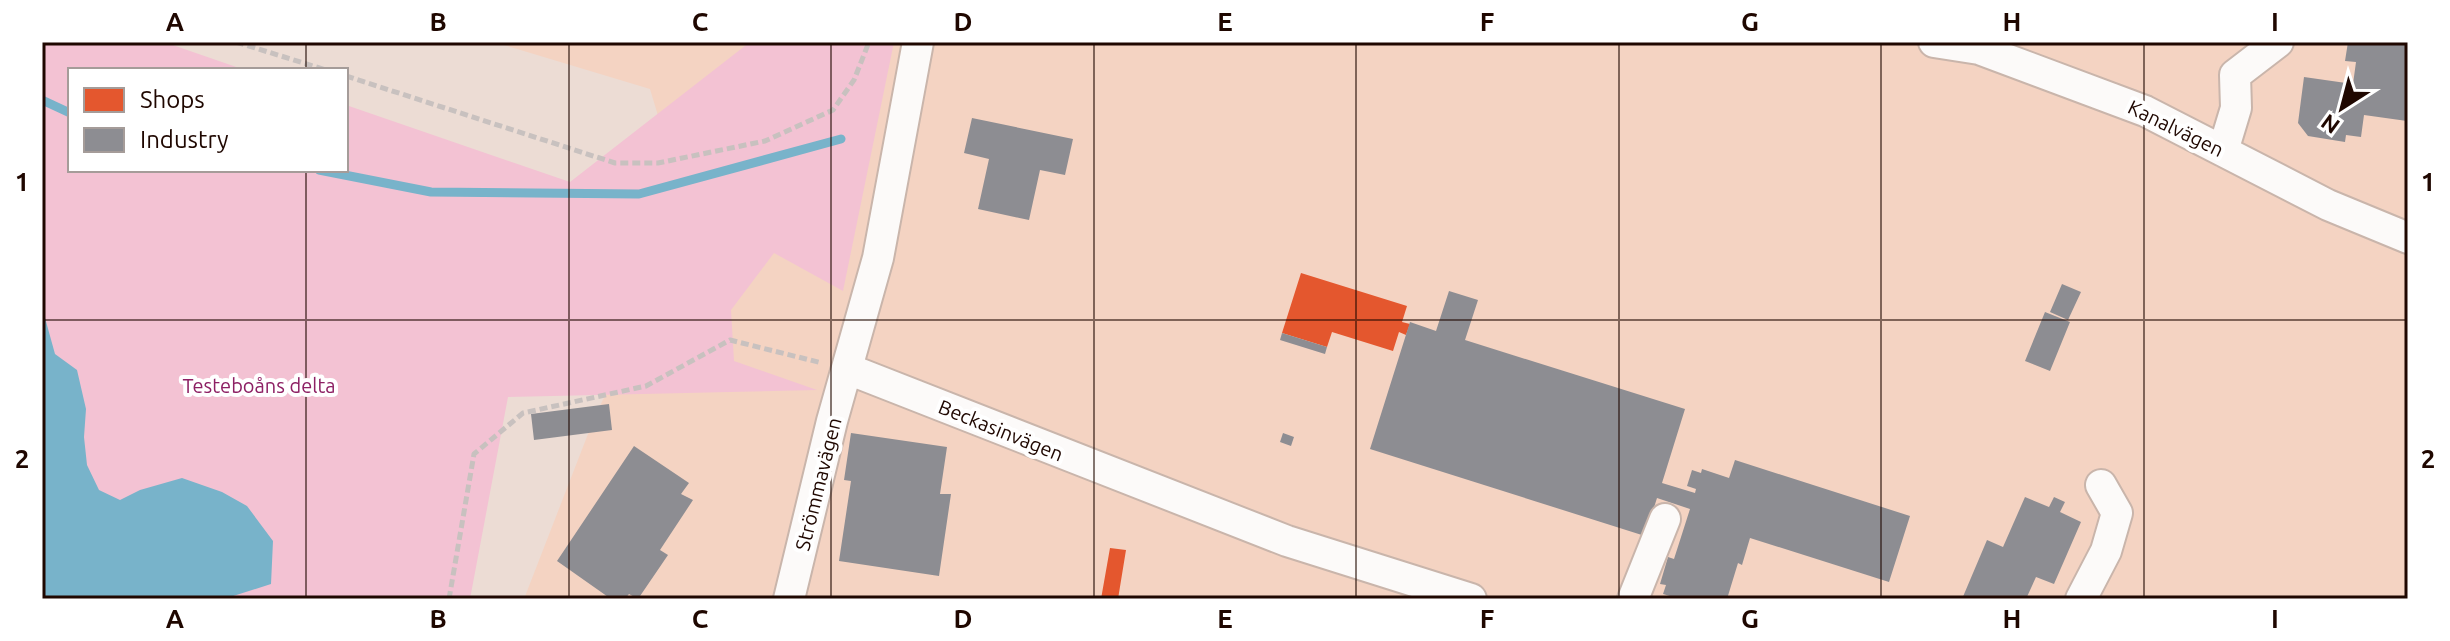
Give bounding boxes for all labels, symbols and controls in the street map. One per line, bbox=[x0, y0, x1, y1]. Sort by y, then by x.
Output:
text: A bbox=[166, 7, 185, 36]
text: B bbox=[429, 7, 447, 36]
text: C bbox=[692, 7, 709, 36]
text: D bbox=[954, 7, 972, 36]
text: E bbox=[1217, 7, 1233, 36]
text: F bbox=[1480, 7, 1494, 36]
text: G bbox=[1741, 7, 1759, 36]
text: H bbox=[2003, 7, 2021, 36]
text: I bbox=[2271, 7, 2279, 36]
legend bbox=[68, 68, 348, 172]
north arrow bbox=[2302, 68, 2382, 148]
text: Shops bbox=[140, 86, 205, 113]
street label: Kanalvägen bbox=[2125, 95, 2227, 161]
text: N bbox=[2316, 110, 2344, 140]
text: Industry bbox=[140, 126, 229, 153]
text: 1 bbox=[15, 167, 29, 196]
text: 1 bbox=[2421, 167, 2435, 196]
park label: Testeboåns delta bbox=[182, 374, 336, 397]
street label: Beckasinvägen bbox=[935, 395, 1067, 465]
street label: Strömmavägen bbox=[790, 415, 846, 553]
text: 2 bbox=[15, 444, 29, 473]
text: 2 bbox=[2421, 444, 2435, 473]
text: A bbox=[166, 604, 185, 633]
text: B bbox=[429, 604, 447, 633]
text: C bbox=[692, 604, 709, 633]
text: D bbox=[954, 604, 972, 633]
text: E bbox=[1217, 604, 1233, 633]
text: F bbox=[1480, 604, 1494, 633]
text: G bbox=[1741, 604, 1759, 633]
text: H bbox=[2003, 604, 2021, 633]
text: I bbox=[2271, 604, 2279, 633]

